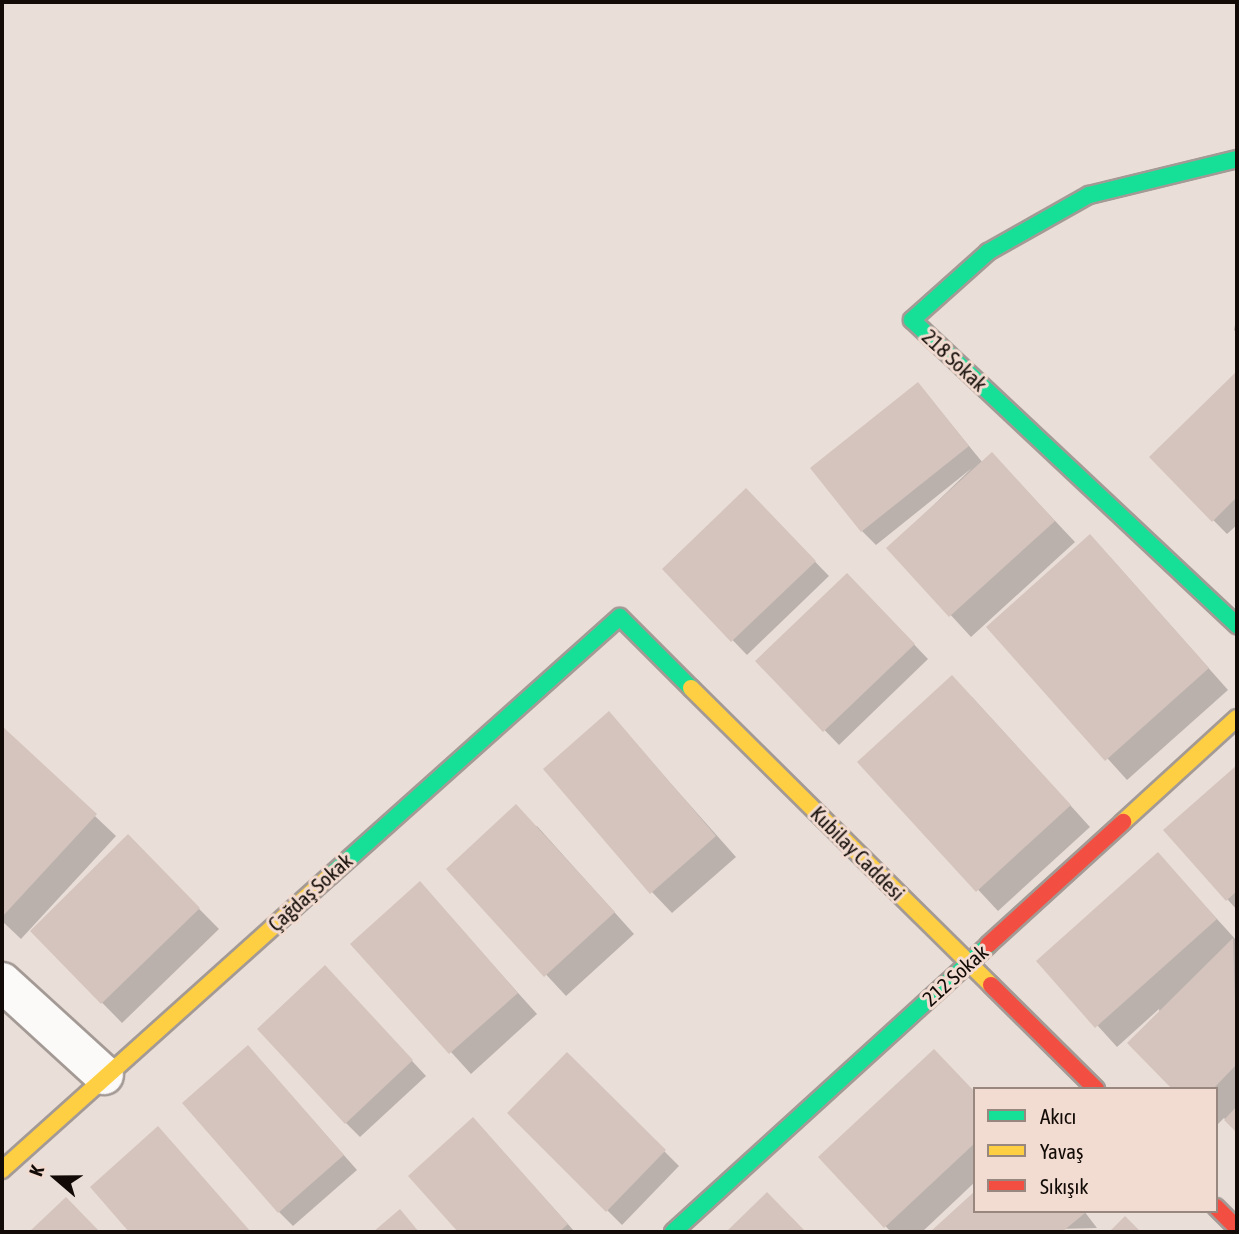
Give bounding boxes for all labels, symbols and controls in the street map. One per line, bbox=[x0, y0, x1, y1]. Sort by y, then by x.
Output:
street label: 218 Sokak bbox=[917, 324, 993, 396]
street label: Kubilay Caddesi bbox=[806, 801, 910, 905]
street label: Çağdaş Sokak bbox=[263, 848, 357, 936]
street label: 212 Sokak bbox=[917, 939, 993, 1011]
legend bbox=[973, 1087, 1218, 1213]
text: Akıcı bbox=[1040, 1104, 1076, 1128]
text: Yavaş bbox=[1040, 1139, 1083, 1163]
north arrow bbox=[21, 1143, 91, 1213]
text: K bbox=[24, 1163, 48, 1179]
text: Sıkışık bbox=[1040, 1174, 1089, 1198]

